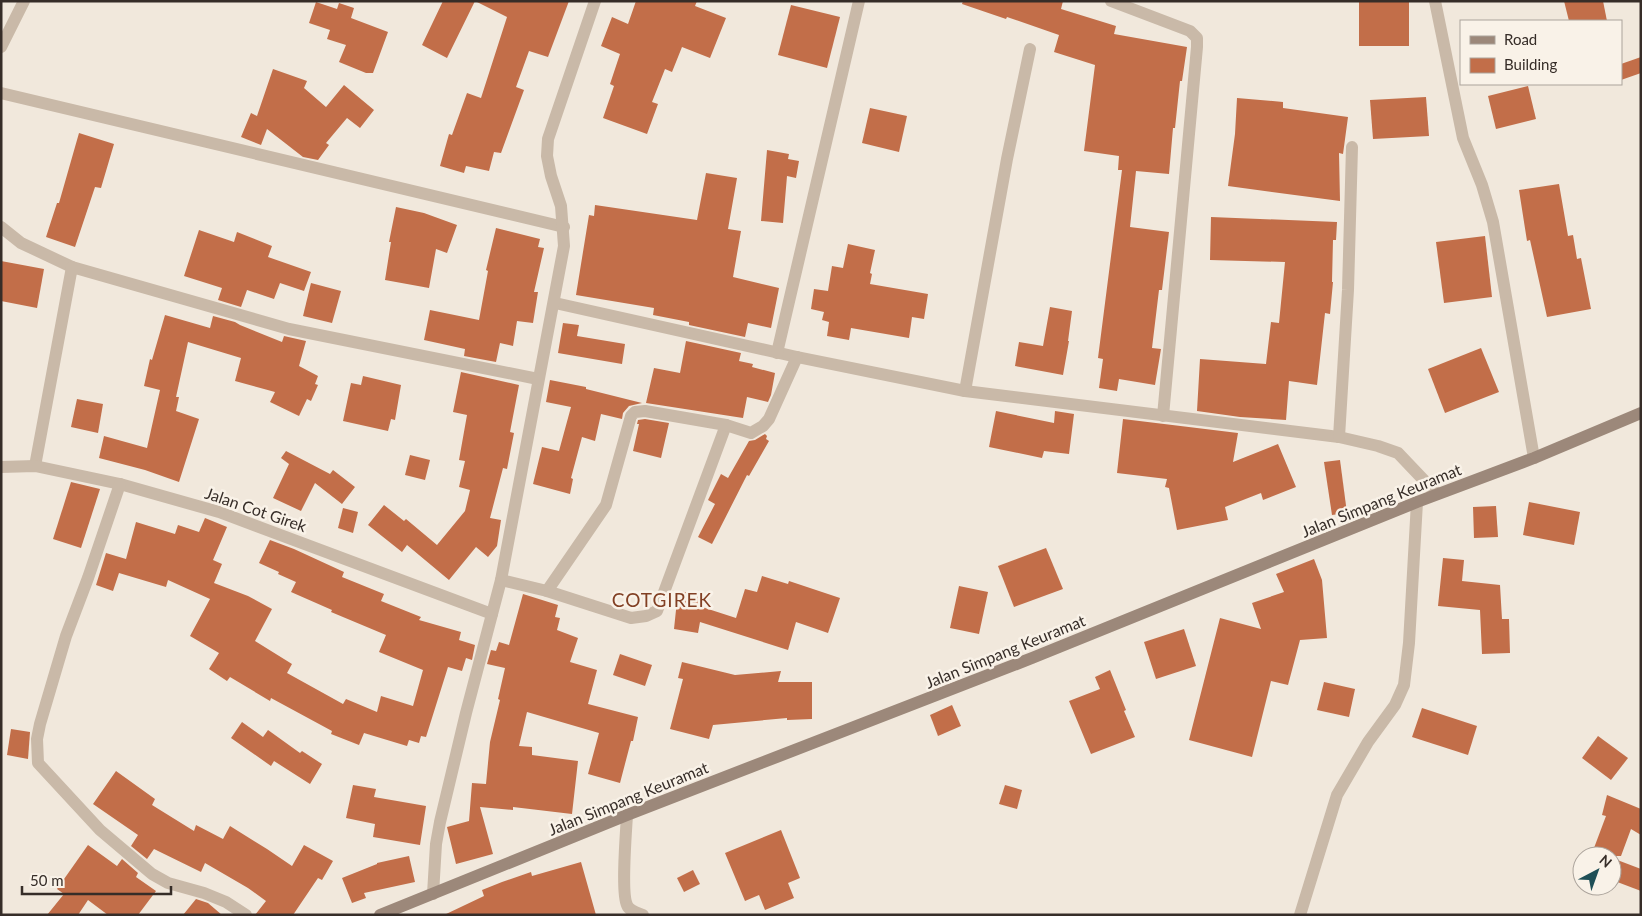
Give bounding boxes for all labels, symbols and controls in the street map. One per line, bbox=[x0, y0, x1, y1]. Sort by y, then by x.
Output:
legend bbox=[1460, 20, 1622, 85]
text: Road bbox=[1504, 30, 1537, 48]
text: Building bbox=[1504, 55, 1557, 73]
street label: Jalan Simpang Keuramat bbox=[1298, 459, 1464, 541]
street label: Jalan Cot Girek bbox=[203, 483, 310, 536]
district label: COTGIREK bbox=[612, 588, 712, 611]
street label: Jalan Simpang Keuramat bbox=[922, 610, 1088, 692]
street label: Jalan Simpang Keuramat bbox=[545, 757, 711, 839]
north arrow bbox=[1572, 846, 1622, 896]
text: N bbox=[1596, 851, 1616, 871]
scale bar bbox=[22, 864, 171, 896]
text: 50 m bbox=[30, 871, 64, 889]

